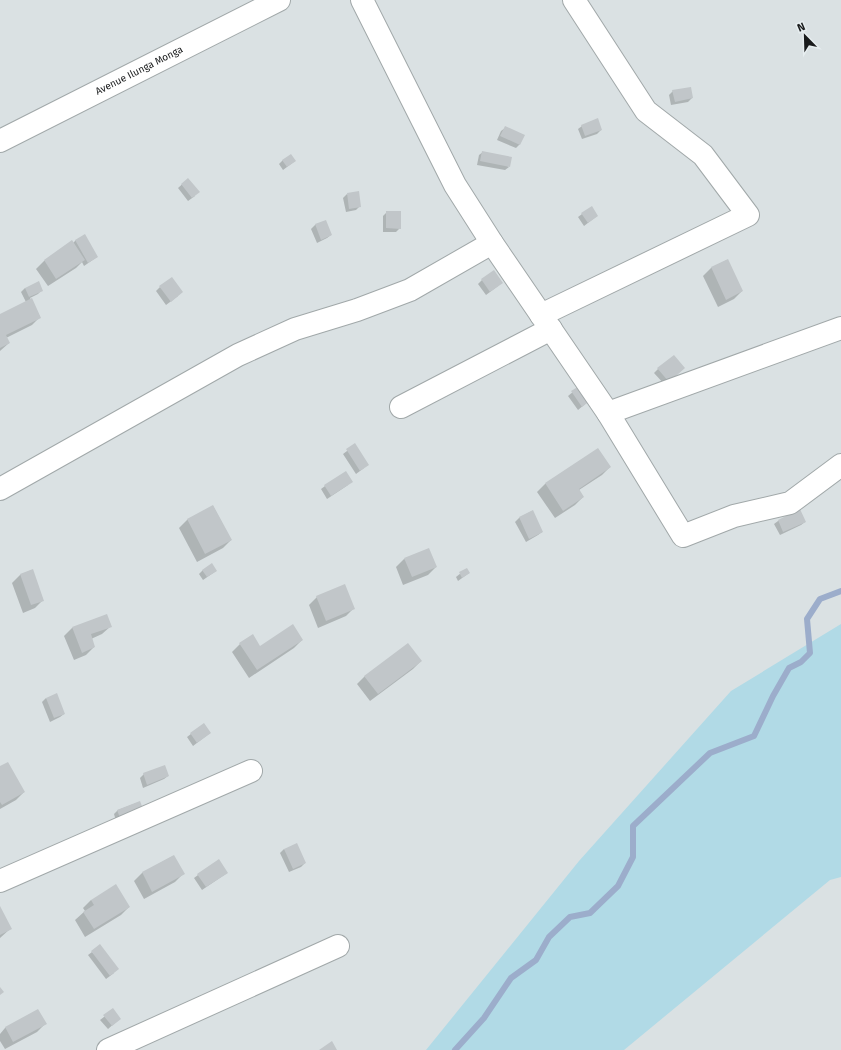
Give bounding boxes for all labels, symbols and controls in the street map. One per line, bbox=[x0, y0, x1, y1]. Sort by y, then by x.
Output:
north arrow bbox=[785, 16, 825, 56]
text: N bbox=[795, 20, 807, 35]
street label: Avenue Ilunga Monga bbox=[93, 44, 185, 98]

